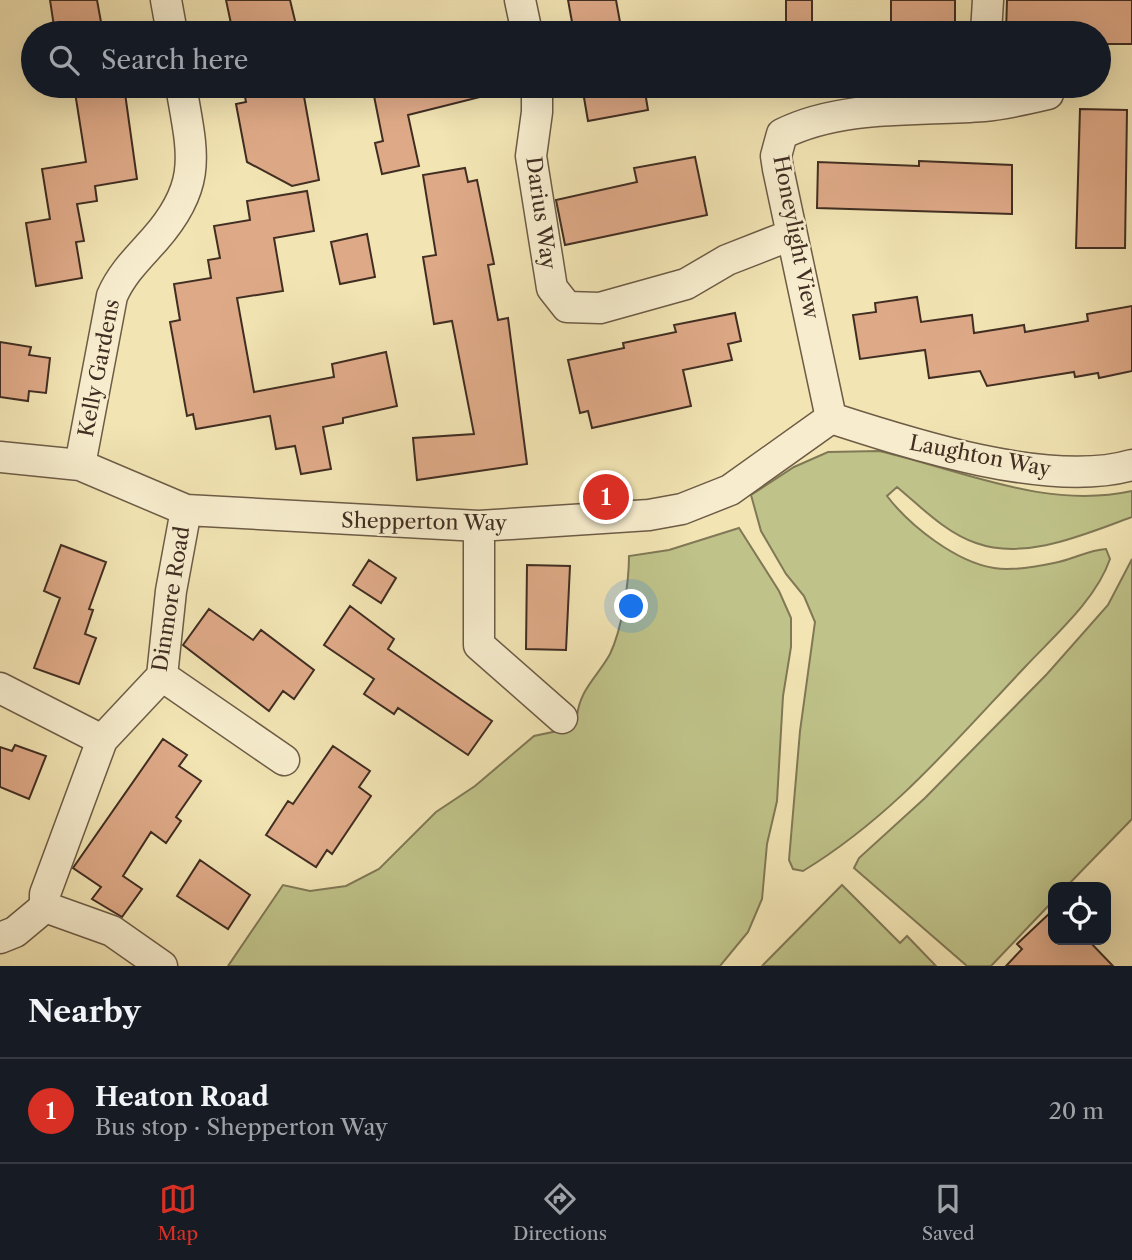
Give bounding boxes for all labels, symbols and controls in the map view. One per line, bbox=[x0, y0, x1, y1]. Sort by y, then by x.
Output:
search box bbox=[21, 21, 1111, 98]
icon: search bbox=[45, 41, 83, 79]
text: Search here bbox=[101, 44, 248, 76]
street label: Honeylight View bbox=[768, 153, 825, 321]
street label: Darius Way bbox=[521, 155, 562, 271]
street label: Kelly Gardens bbox=[73, 297, 124, 439]
street label: Laughton Way bbox=[907, 430, 1053, 482]
pin: 1 bbox=[583, 471, 629, 523]
street label: Shepperton Way bbox=[341, 508, 507, 535]
street label: Dinmore Road bbox=[147, 524, 194, 673]
your location bbox=[614, 589, 648, 623]
map controls bbox=[1048, 882, 1111, 945]
button: locate bbox=[1048, 882, 1111, 945]
text: Nearby bbox=[28, 993, 141, 1030]
text: Heaton Road bbox=[95, 1081, 269, 1113]
text: 1 bbox=[46, 1097, 56, 1125]
text: 20 m bbox=[1049, 1097, 1104, 1125]
text: Bus stop · Shepperton Way bbox=[95, 1113, 388, 1141]
tab: Map bbox=[157, 1180, 198, 1245]
tab: Directions bbox=[513, 1180, 607, 1245]
tab: Saved bbox=[922, 1180, 975, 1245]

